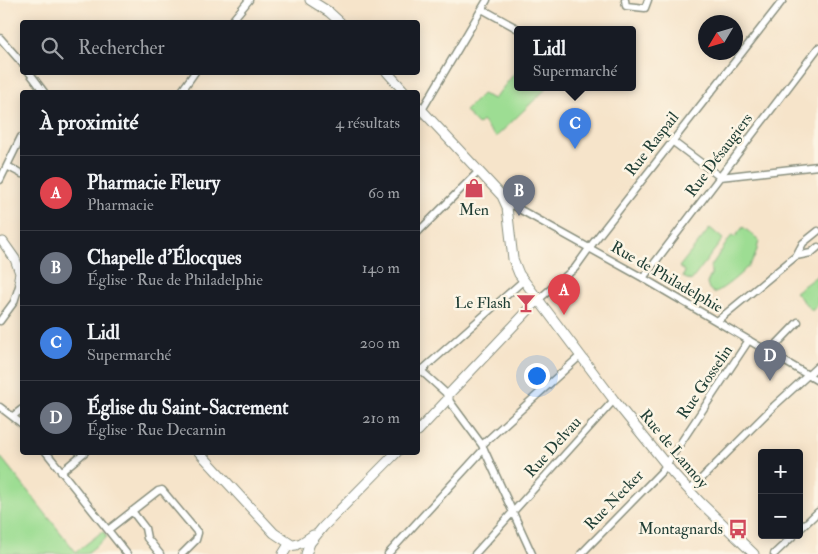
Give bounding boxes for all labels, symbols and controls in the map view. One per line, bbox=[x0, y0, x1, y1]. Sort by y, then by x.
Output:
north arrow bbox=[698, 15, 743, 60]
search box bbox=[20, 20, 420, 75]
popup bbox=[514, 26, 636, 91]
icon: search bbox=[38, 34, 66, 62]
text: Rechercher bbox=[78, 36, 165, 60]
text: Lidl bbox=[533, 37, 566, 61]
text: Supermarché bbox=[533, 61, 617, 81]
pin: C bbox=[559, 108, 591, 149]
street label: Rue Raspail bbox=[621, 108, 684, 181]
text: À proximité bbox=[40, 109, 138, 136]
street label: Rue Désaugiers bbox=[681, 109, 757, 201]
text: 4 résultats bbox=[335, 113, 400, 133]
text: Pharmacie Fleury bbox=[87, 171, 220, 195]
pin: B bbox=[503, 175, 535, 216]
shop icon: Men bbox=[463, 177, 485, 199]
text: A bbox=[51, 183, 61, 203]
text: 60 m bbox=[368, 183, 400, 203]
text: Pharmacie bbox=[87, 195, 154, 215]
place label: Men bbox=[459, 200, 489, 220]
street label: Rue de Philadelphie bbox=[607, 237, 727, 318]
text: Chapelle d'Élocques bbox=[87, 246, 241, 270]
text: B bbox=[51, 258, 61, 278]
text: 140 m bbox=[362, 258, 400, 278]
text: Église · Rue de Philadelphie bbox=[87, 270, 263, 290]
pin: A bbox=[548, 274, 580, 315]
bar icon: Le Flash bbox=[515, 292, 537, 314]
place label: Le Flash bbox=[455, 293, 512, 313]
text: Lidl bbox=[87, 321, 120, 345]
text: C bbox=[50, 333, 62, 353]
text: 200 m bbox=[360, 333, 400, 353]
pin: D bbox=[754, 340, 786, 381]
street label: Rue Gosselin bbox=[673, 341, 737, 423]
text: Supermarché bbox=[87, 345, 171, 365]
your location bbox=[524, 363, 550, 389]
text: Église du Saint-Sacrement bbox=[87, 396, 288, 420]
street label: Rue de Lannoy bbox=[635, 405, 713, 493]
text: D bbox=[49, 408, 63, 428]
text: 210 m bbox=[362, 408, 400, 428]
street label: Rue Delvau bbox=[520, 412, 586, 482]
text: Église · Rue Decarnin bbox=[87, 420, 226, 440]
map controls bbox=[758, 449, 803, 539]
button: + bbox=[758, 449, 803, 494]
street label: Rue Necker bbox=[580, 465, 648, 535]
button: − bbox=[758, 494, 803, 539]
bus stop icon: Montagnards bbox=[727, 518, 749, 540]
place label: Montagnards bbox=[638, 519, 723, 539]

